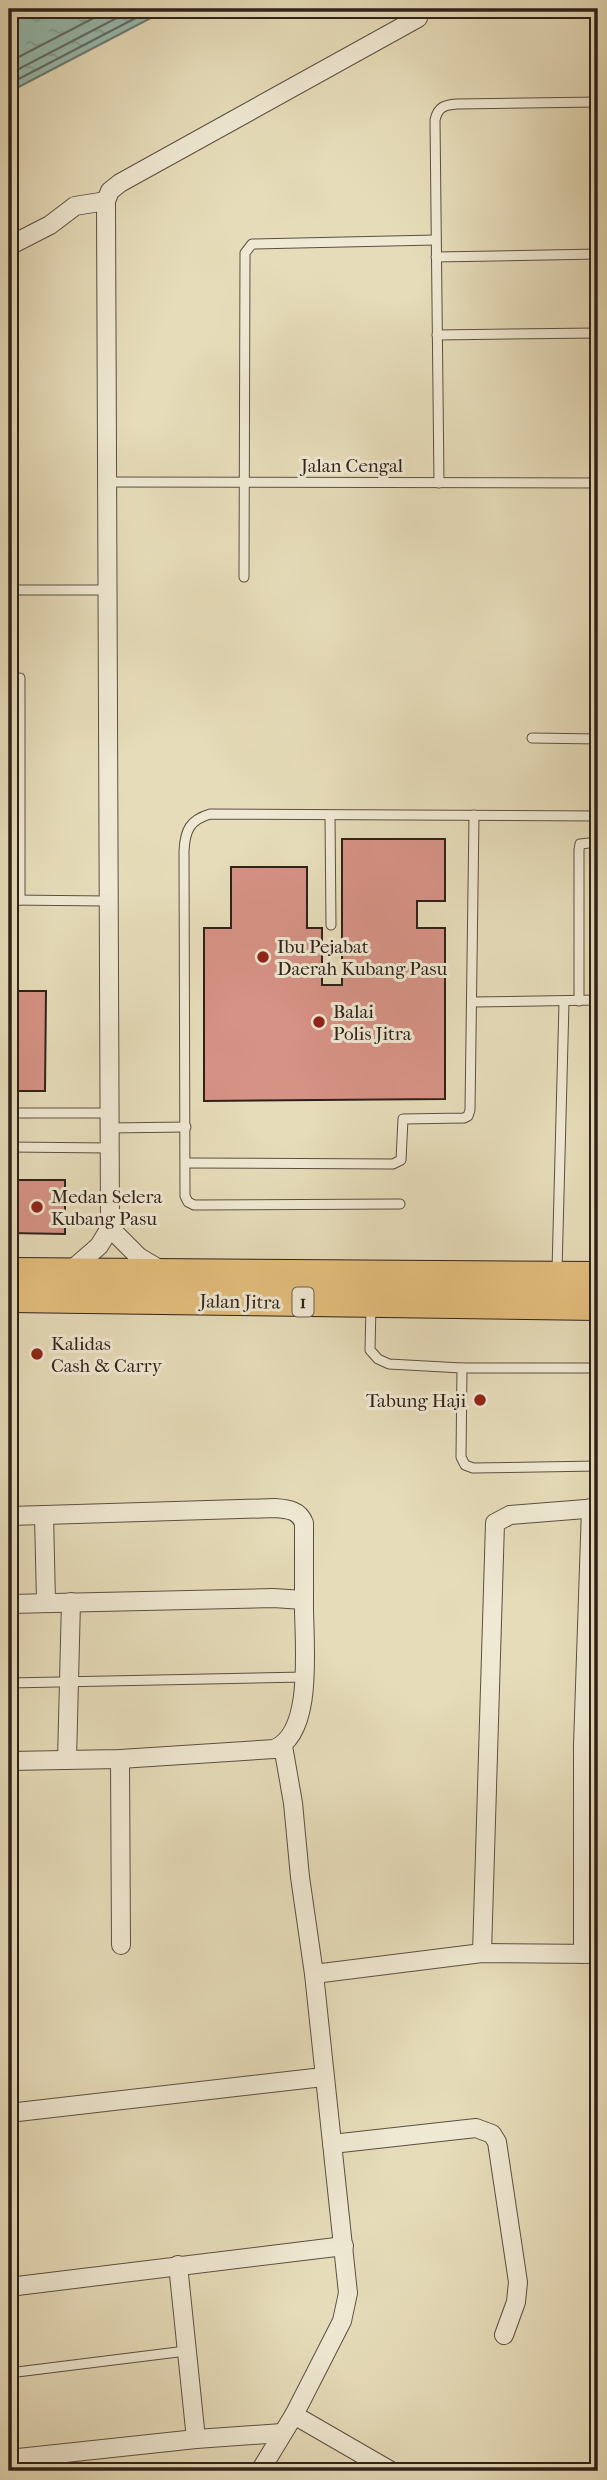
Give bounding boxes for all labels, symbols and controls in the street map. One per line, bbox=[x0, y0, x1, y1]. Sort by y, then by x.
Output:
street label: Jalan Cengal bbox=[299, 455, 403, 477]
place label: Ibu Pejabat Daerah Kubang Pasu bbox=[277, 936, 447, 980]
marker: Ibu Pejabat Daerah Kubang Pasu bbox=[255, 949, 271, 965]
place label: Balai Polis Jitra bbox=[333, 1001, 412, 1045]
marker: Balai Polis Jitra bbox=[311, 1014, 327, 1030]
place label: Medan Selera Kubang Pasu bbox=[51, 1186, 163, 1230]
marker: Medan Selera Kubang Pasu bbox=[29, 1199, 45, 1215]
road number: 1 bbox=[292, 1288, 314, 1316]
street label: Jalan Jitra bbox=[197, 1290, 281, 1314]
place label: Kalidas Cash & Carry bbox=[51, 1333, 163, 1377]
marker: Kalidas Cash & Carry bbox=[29, 1346, 45, 1362]
place label: Tabung Haji bbox=[366, 1390, 466, 1412]
marker: Tabung Haji bbox=[472, 1392, 488, 1408]

